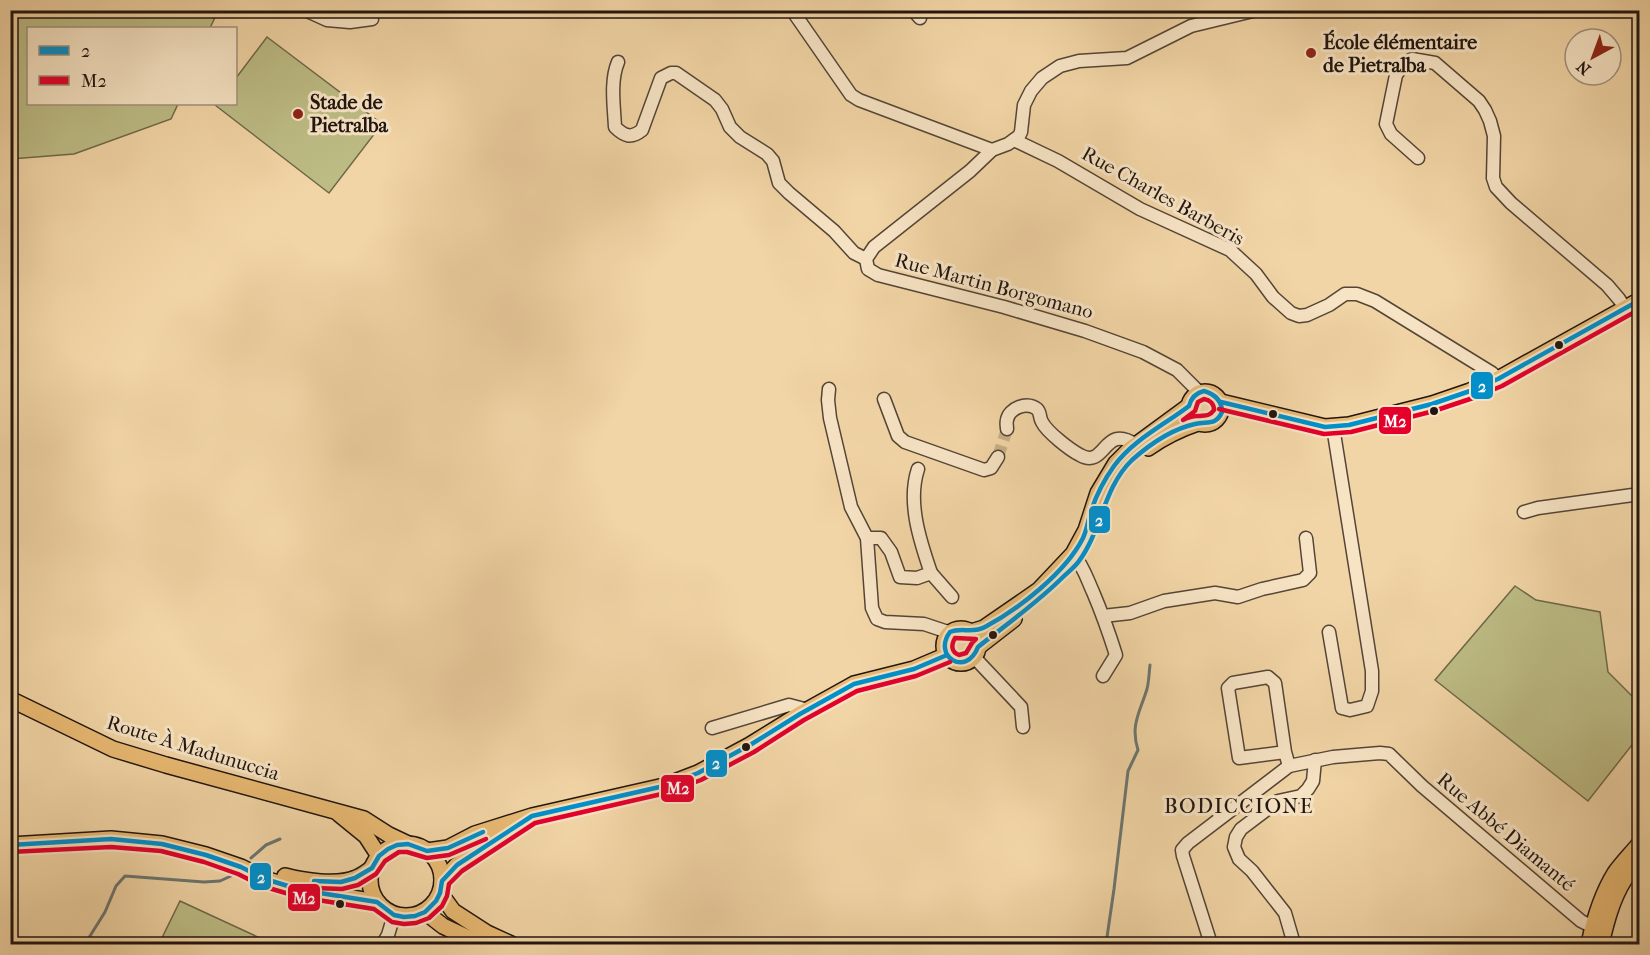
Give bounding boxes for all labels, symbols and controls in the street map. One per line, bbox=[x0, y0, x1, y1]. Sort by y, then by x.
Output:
legend bbox=[27, 27, 237, 105]
north arrow bbox=[1563, 27, 1623, 87]
place label: École élémentaire de Pietralba bbox=[1323, 29, 1477, 77]
text: 2 bbox=[81, 41, 90, 62]
marker: École élémentaire de Pietralba bbox=[1304, 46, 1318, 60]
text: N bbox=[1572, 56, 1594, 79]
text: M2 bbox=[81, 71, 107, 92]
place label: Stade de Pietralba bbox=[310, 91, 388, 137]
marker: Stade de Pietralba bbox=[291, 107, 305, 121]
street label: Rue Charles Barberis bbox=[1078, 142, 1248, 250]
street label: Rue Martin Borgomano bbox=[892, 248, 1096, 324]
unlabelled marker bbox=[1553, 339, 1565, 351]
line badge: 2 bbox=[1470, 371, 1494, 400]
text: 2 bbox=[1478, 377, 1486, 396]
unlabelled marker bbox=[1428, 405, 1440, 417]
line badge: M2 bbox=[1378, 406, 1412, 435]
unlabelled marker bbox=[1267, 408, 1279, 420]
text: M2 bbox=[1383, 412, 1406, 431]
line badge: 2 bbox=[1088, 505, 1111, 534]
text: 2 bbox=[1095, 511, 1103, 530]
unlabelled marker bbox=[987, 629, 999, 641]
street label: Route À Madunuccia bbox=[104, 710, 283, 785]
unlabelled marker bbox=[740, 741, 752, 753]
line badge: 2 bbox=[705, 749, 728, 778]
text: 2 bbox=[712, 754, 720, 773]
street label: Rue Abbé Diamanté bbox=[1433, 768, 1580, 896]
line badge: M2 bbox=[660, 774, 695, 803]
text: M2 bbox=[666, 779, 689, 798]
district label: BODICCIONE bbox=[1164, 794, 1314, 818]
line badge: 2 bbox=[249, 862, 272, 891]
text: 2 bbox=[257, 868, 265, 887]
line badge: M2 bbox=[287, 883, 321, 912]
text: M2 bbox=[292, 889, 315, 908]
unlabelled marker bbox=[334, 898, 346, 910]

